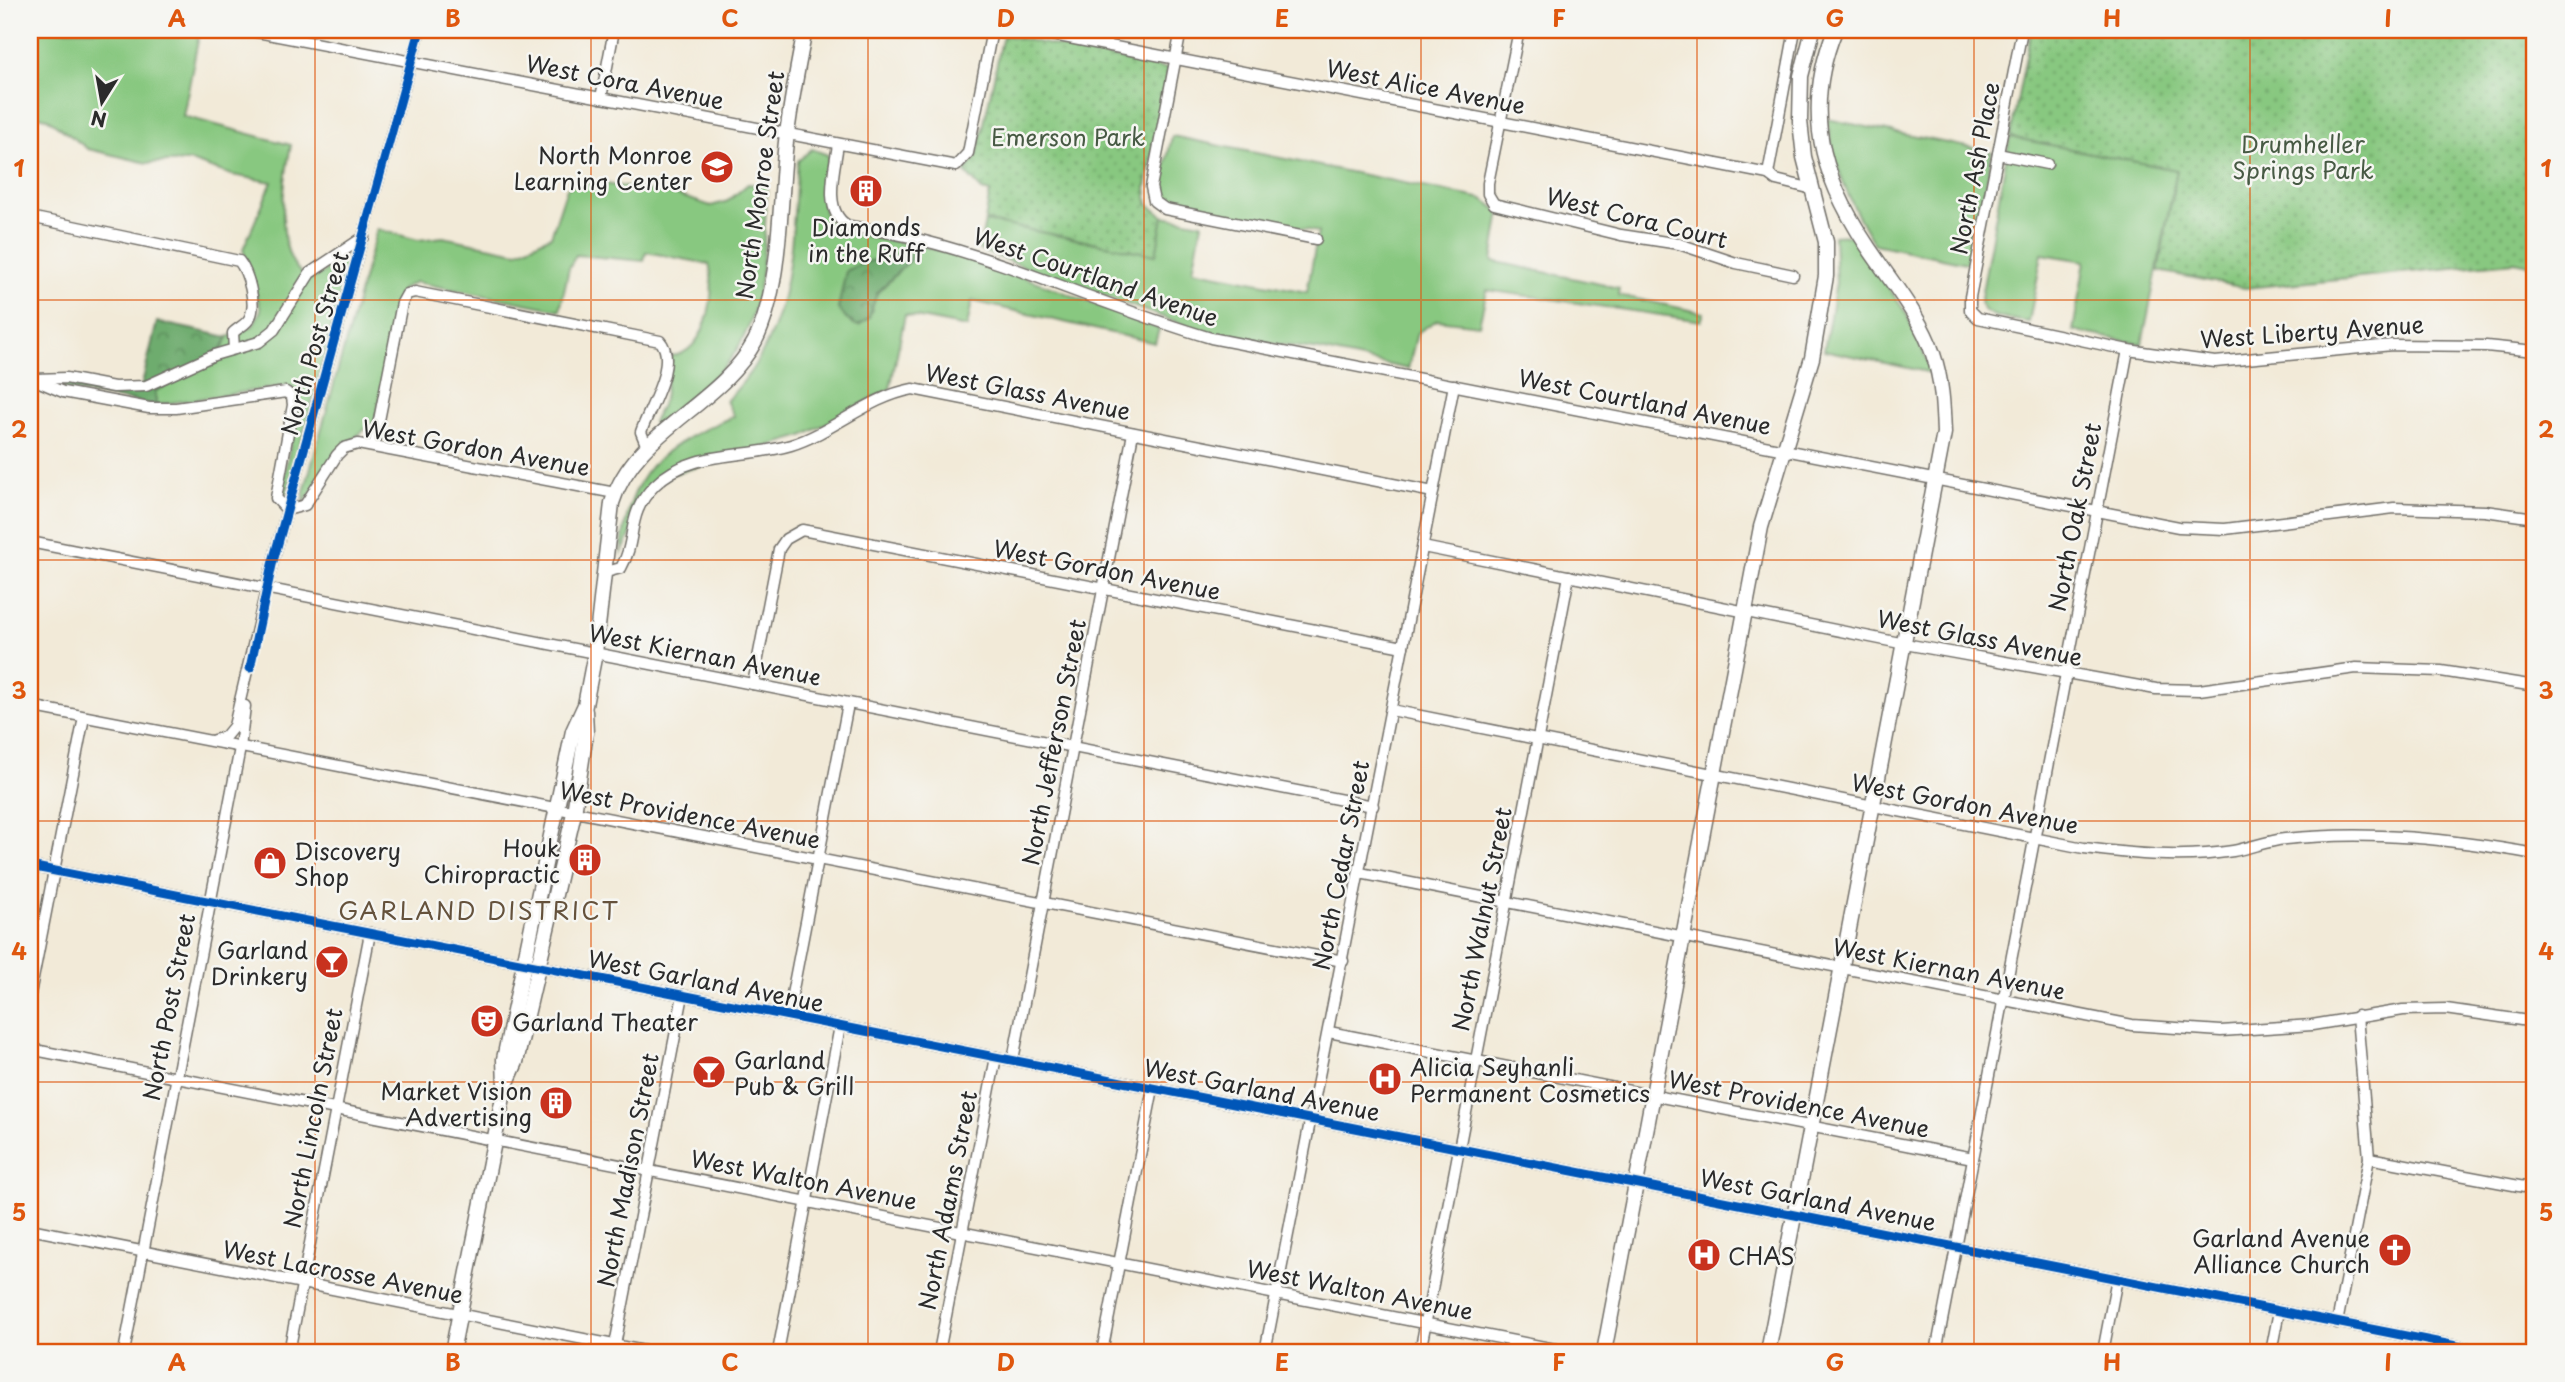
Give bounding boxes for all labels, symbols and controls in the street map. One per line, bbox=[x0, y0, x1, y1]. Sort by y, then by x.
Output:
text: A bbox=[168, 0, 186, 35]
text: B bbox=[445, 0, 461, 35]
text: C bbox=[721, 0, 739, 35]
text: D bbox=[997, 0, 1015, 35]
text: E bbox=[1275, 0, 1289, 35]
text: F bbox=[1552, 0, 1566, 35]
text: G bbox=[1826, 0, 1844, 35]
text: H bbox=[2103, 0, 2121, 35]
text: I bbox=[2384, 0, 2392, 35]
street label: West Cora Avenue bbox=[523, 45, 727, 117]
street label: West Alice Avenue bbox=[1324, 50, 1528, 122]
north arrow bbox=[66, 66, 136, 136]
street label: North Monroe Street bbox=[726, 69, 792, 301]
street label: North Ash Place bbox=[1940, 79, 2008, 257]
text: N bbox=[89, 104, 109, 135]
park label: Emerson Park bbox=[991, 119, 1145, 154]
park label: Drumheller Springs Park bbox=[2232, 126, 2374, 187]
place label: North Monroe Learning Center bbox=[513, 137, 692, 198]
school or university icon: North Monroe Learning Center bbox=[698, 148, 736, 186]
text: 1 bbox=[14, 150, 25, 185]
text: 1 bbox=[2541, 150, 2552, 185]
building icon: Diamonds in the Ruff bbox=[847, 172, 885, 210]
street label: West Cora Court bbox=[1543, 178, 1731, 256]
place label: Diamonds in the Ruff bbox=[808, 209, 926, 270]
street label: West Courtland Avenue bbox=[969, 218, 1223, 334]
street label: North Post Street bbox=[271, 247, 357, 439]
street label: West Liberty Avenue bbox=[2199, 306, 2425, 356]
street label: West Glass Avenue bbox=[922, 354, 1134, 428]
street label: West Courtland Avenue bbox=[1515, 359, 1775, 443]
street label: West Gordon Avenue bbox=[359, 410, 593, 484]
text: 2 bbox=[11, 411, 27, 446]
text: 2 bbox=[2538, 411, 2554, 446]
street label: North Oak Street bbox=[2039, 420, 2109, 614]
street label: West Gordon Avenue bbox=[990, 530, 1224, 608]
street label: West Glass Avenue bbox=[1874, 600, 2086, 674]
street label: West Kiernan Avenue bbox=[586, 614, 824, 694]
street label: North Jefferson Street bbox=[1012, 616, 1094, 868]
text: 3 bbox=[11, 672, 27, 707]
text: 3 bbox=[2538, 672, 2554, 707]
street label: North Cedar Street bbox=[1302, 757, 1378, 973]
street label: West Gordon Avenue bbox=[1848, 764, 2082, 842]
street label: West Providence Avenue bbox=[556, 771, 824, 857]
street label: North Walnut Street bbox=[1442, 804, 1520, 1034]
place label: Houk Chiropractic bbox=[423, 830, 560, 891]
place label: Discovery Shop bbox=[294, 833, 401, 894]
building icon: Houk Chiropractic bbox=[566, 841, 604, 879]
shop icon: Discovery Shop bbox=[251, 844, 289, 882]
district label: GARLAND DISTRICT bbox=[338, 892, 620, 928]
street label: North Post Street bbox=[133, 910, 203, 1104]
street label: West Kiernan Avenue bbox=[1830, 928, 2068, 1008]
place label: Garland Drinkery bbox=[211, 932, 308, 993]
text: 4 bbox=[11, 933, 27, 968]
text: 4 bbox=[2538, 933, 2554, 968]
street label: West Garland Avenue bbox=[585, 940, 827, 1020]
bar icon: Garland Drinkery bbox=[313, 943, 351, 981]
theatre icon: Garland Theater bbox=[468, 1002, 506, 1040]
place label: Garland Theater bbox=[512, 1004, 698, 1039]
street label: North Lincoln Street bbox=[273, 1005, 351, 1231]
place label: Garland Pub & Grill bbox=[734, 1042, 854, 1103]
street label: West Garland Avenue bbox=[1141, 1049, 1383, 1129]
place label: Alicia Seyhanli Permanent Cosmetics bbox=[1410, 1049, 1650, 1110]
street label: North Madison Street bbox=[587, 1050, 667, 1290]
bar icon: Garland Pub & Grill bbox=[690, 1053, 728, 1091]
hospital icon: Alicia Seyhanli Permanent Cosmetics bbox=[1366, 1060, 1404, 1098]
street label: West Providence Avenue bbox=[1665, 1060, 1933, 1146]
place label: Market Vision Advertising bbox=[380, 1073, 532, 1134]
building icon: Market Vision Advertising bbox=[537, 1084, 575, 1122]
street label: North Adams Street bbox=[909, 1087, 985, 1313]
street label: West Walton Avenue bbox=[688, 1140, 920, 1218]
street label: West Garland Avenue bbox=[1697, 1159, 1939, 1239]
text: 5 bbox=[12, 1194, 26, 1229]
text: 5 bbox=[2539, 1194, 2553, 1229]
place label: Garland Avenue Alliance Church bbox=[2192, 1220, 2370, 1281]
street label: West Lacrosse Avenue bbox=[220, 1230, 466, 1312]
church icon: Garland Avenue Alliance Church bbox=[2376, 1231, 2414, 1269]
hospital icon: CHAS bbox=[1685, 1236, 1723, 1274]
place label: CHAS bbox=[1728, 1238, 1795, 1273]
street label: West Walton Avenue bbox=[1244, 1250, 1476, 1328]
text: A bbox=[168, 1344, 186, 1379]
text: B bbox=[445, 1344, 461, 1379]
text: C bbox=[721, 1344, 739, 1379]
text: D bbox=[997, 1344, 1015, 1379]
text: E bbox=[1275, 1344, 1289, 1379]
text: F bbox=[1552, 1344, 1566, 1379]
text: G bbox=[1826, 1344, 1844, 1379]
text: H bbox=[2103, 1344, 2121, 1379]
text: I bbox=[2384, 1344, 2392, 1379]

